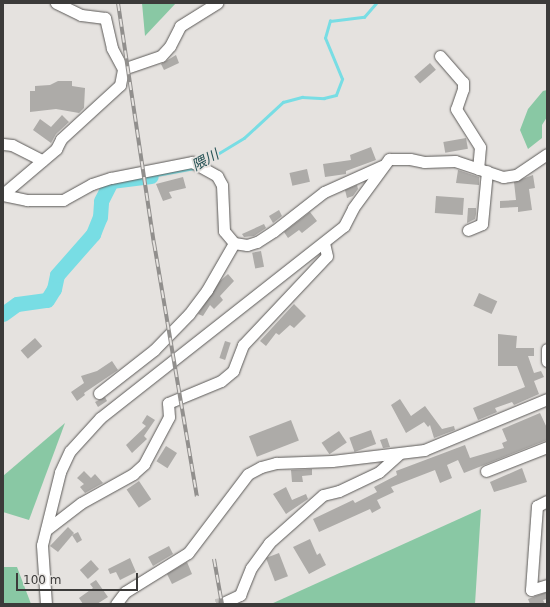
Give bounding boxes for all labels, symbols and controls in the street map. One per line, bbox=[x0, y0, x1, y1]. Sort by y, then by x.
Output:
water label: 隈川 bbox=[189, 146, 221, 174]
scale bar bbox=[18, 565, 140, 591]
text: 100 m bbox=[23, 573, 61, 587]

